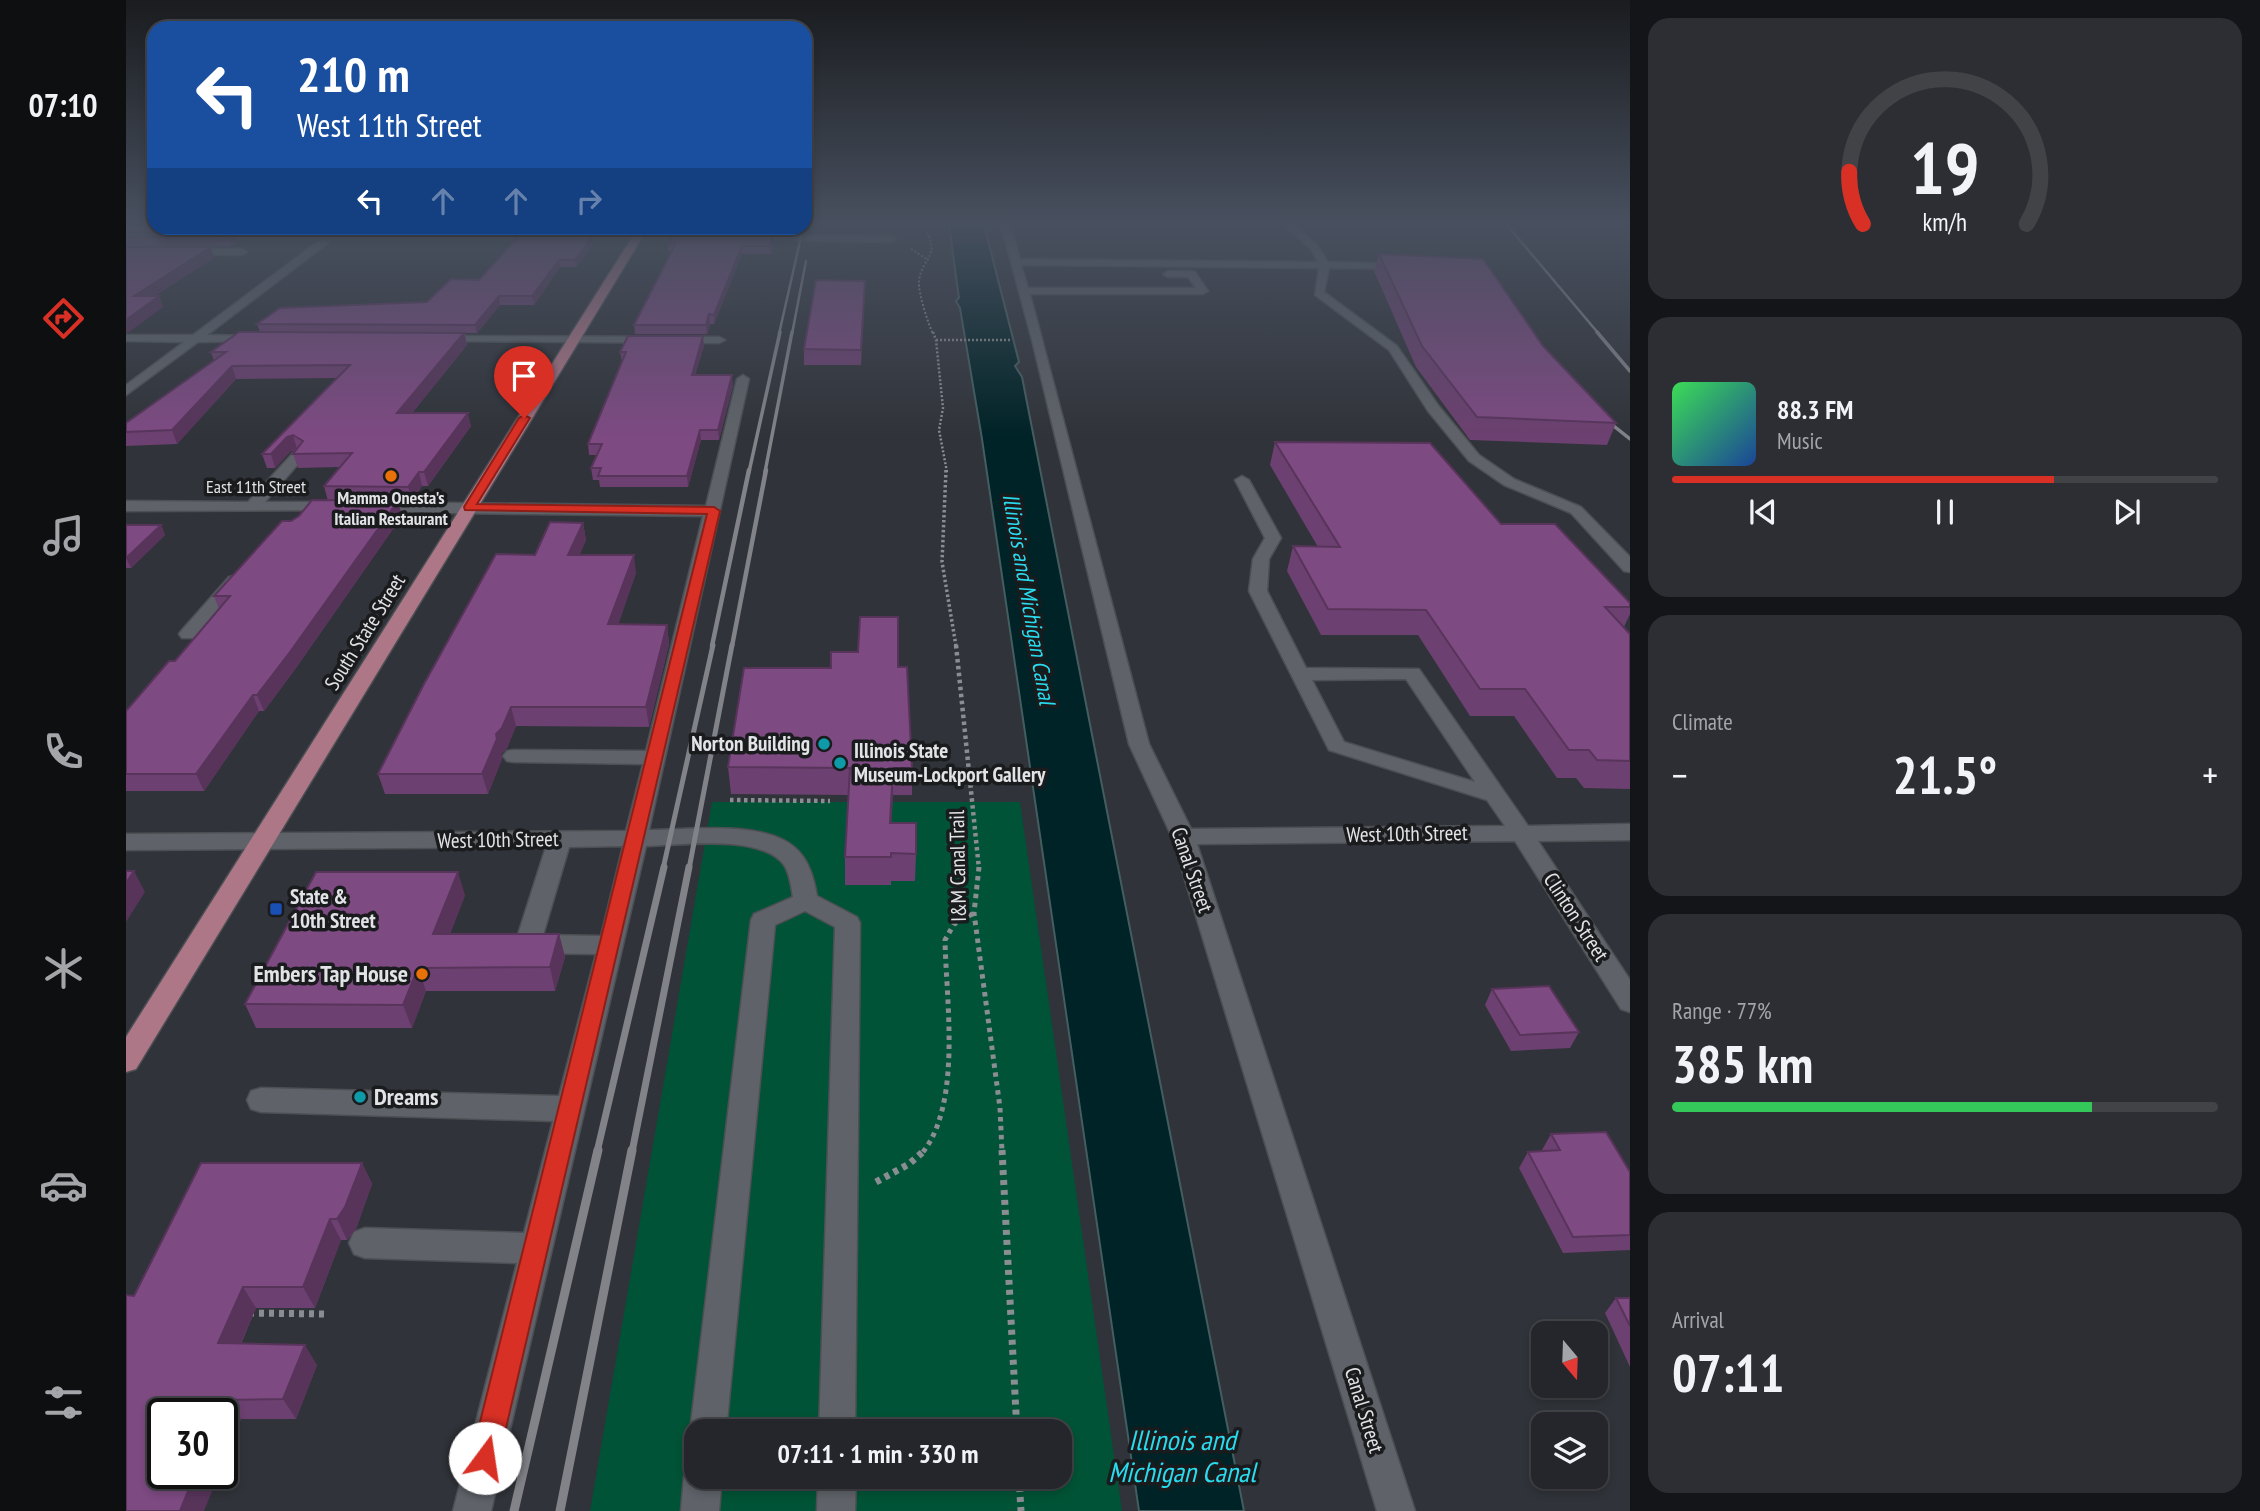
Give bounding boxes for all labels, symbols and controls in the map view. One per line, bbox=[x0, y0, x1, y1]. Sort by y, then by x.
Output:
text: 210 m bbox=[297, 42, 410, 106]
icon: left bbox=[182, 49, 273, 140]
text: 07:10 bbox=[28, 84, 98, 126]
text: West 11th Street bbox=[297, 104, 482, 146]
text: 19 bbox=[1910, 121, 1980, 215]
icon: left bbox=[351, 182, 389, 220]
icon: ahead bbox=[424, 182, 462, 220]
icon: ahead bbox=[497, 182, 535, 220]
icon: right bbox=[570, 182, 608, 220]
text: km/h bbox=[1923, 206, 1967, 238]
icon: directions bbox=[39, 294, 88, 343]
pin bbox=[494, 346, 554, 418]
icon: arrive bbox=[505, 357, 543, 395]
text: 88.3 FM bbox=[1777, 393, 1853, 426]
text: Music bbox=[1777, 426, 1823, 455]
marker: Mamma Onesta's Italian Restaurant bbox=[383, 468, 399, 484]
street label: East 11th Street bbox=[206, 475, 306, 498]
place label: Mamma Onesta's Italian Restaurant bbox=[334, 486, 449, 530]
water label: Illinois and Michigan Canal bbox=[997, 491, 1063, 709]
icon: previous bbox=[1744, 493, 1782, 531]
icon: pause bbox=[1926, 493, 1964, 531]
icon: next bbox=[2108, 493, 2146, 531]
icon: music bbox=[39, 511, 88, 560]
street label: South State Street bbox=[318, 568, 411, 695]
text: Climate bbox=[1672, 707, 1733, 736]
icon: phone bbox=[39, 727, 88, 776]
place label: Norton Building bbox=[691, 730, 810, 757]
marker: Norton Building bbox=[816, 736, 832, 752]
place label: Illinois State Museum-Lockport Gallery bbox=[854, 737, 1046, 788]
text: 21.5° bbox=[1893, 741, 1997, 808]
text: − bbox=[1672, 750, 1688, 799]
text: + bbox=[2202, 750, 2218, 799]
marker: Illinois State Museum-Lockport Gallery bbox=[832, 755, 848, 771]
street label: I&M Canal Trail bbox=[943, 810, 972, 922]
street label: West 10th Street bbox=[1346, 819, 1468, 848]
street label: Canal Street bbox=[1165, 824, 1220, 916]
street label: West 10th Street bbox=[437, 825, 559, 854]
street label: Clinton Street bbox=[1538, 867, 1615, 966]
place label: State & 10th Street bbox=[290, 883, 376, 934]
marker: State & 10th Street bbox=[268, 901, 284, 917]
icon: climate bbox=[39, 944, 88, 993]
place label: Embers Tap House bbox=[254, 958, 408, 989]
marker: Embers Tap House bbox=[414, 966, 430, 982]
text: Range · 77% bbox=[1672, 996, 1772, 1025]
text: 385 km bbox=[1672, 1030, 1813, 1097]
place label: Dreams bbox=[374, 1081, 438, 1112]
marker: Dreams bbox=[352, 1089, 368, 1105]
icon: car bbox=[39, 1161, 88, 1210]
text: Arrival bbox=[1672, 1305, 1724, 1334]
north arrow bbox=[1531, 1321, 1608, 1398]
map controls bbox=[1531, 1321, 1608, 1489]
text: 07:11 bbox=[1672, 1339, 1784, 1406]
street label: Canal Street bbox=[1339, 1364, 1390, 1456]
icon: filters bbox=[39, 1378, 88, 1427]
speed limit sign: 30 bbox=[147, 1398, 238, 1489]
button: layers bbox=[1531, 1412, 1608, 1489]
position arrow bbox=[448, 1421, 522, 1495]
water label: Illinois and Michigan Canal bbox=[1108, 1421, 1258, 1490]
text: 07:11 · 1 min · 330 m bbox=[778, 1437, 978, 1470]

